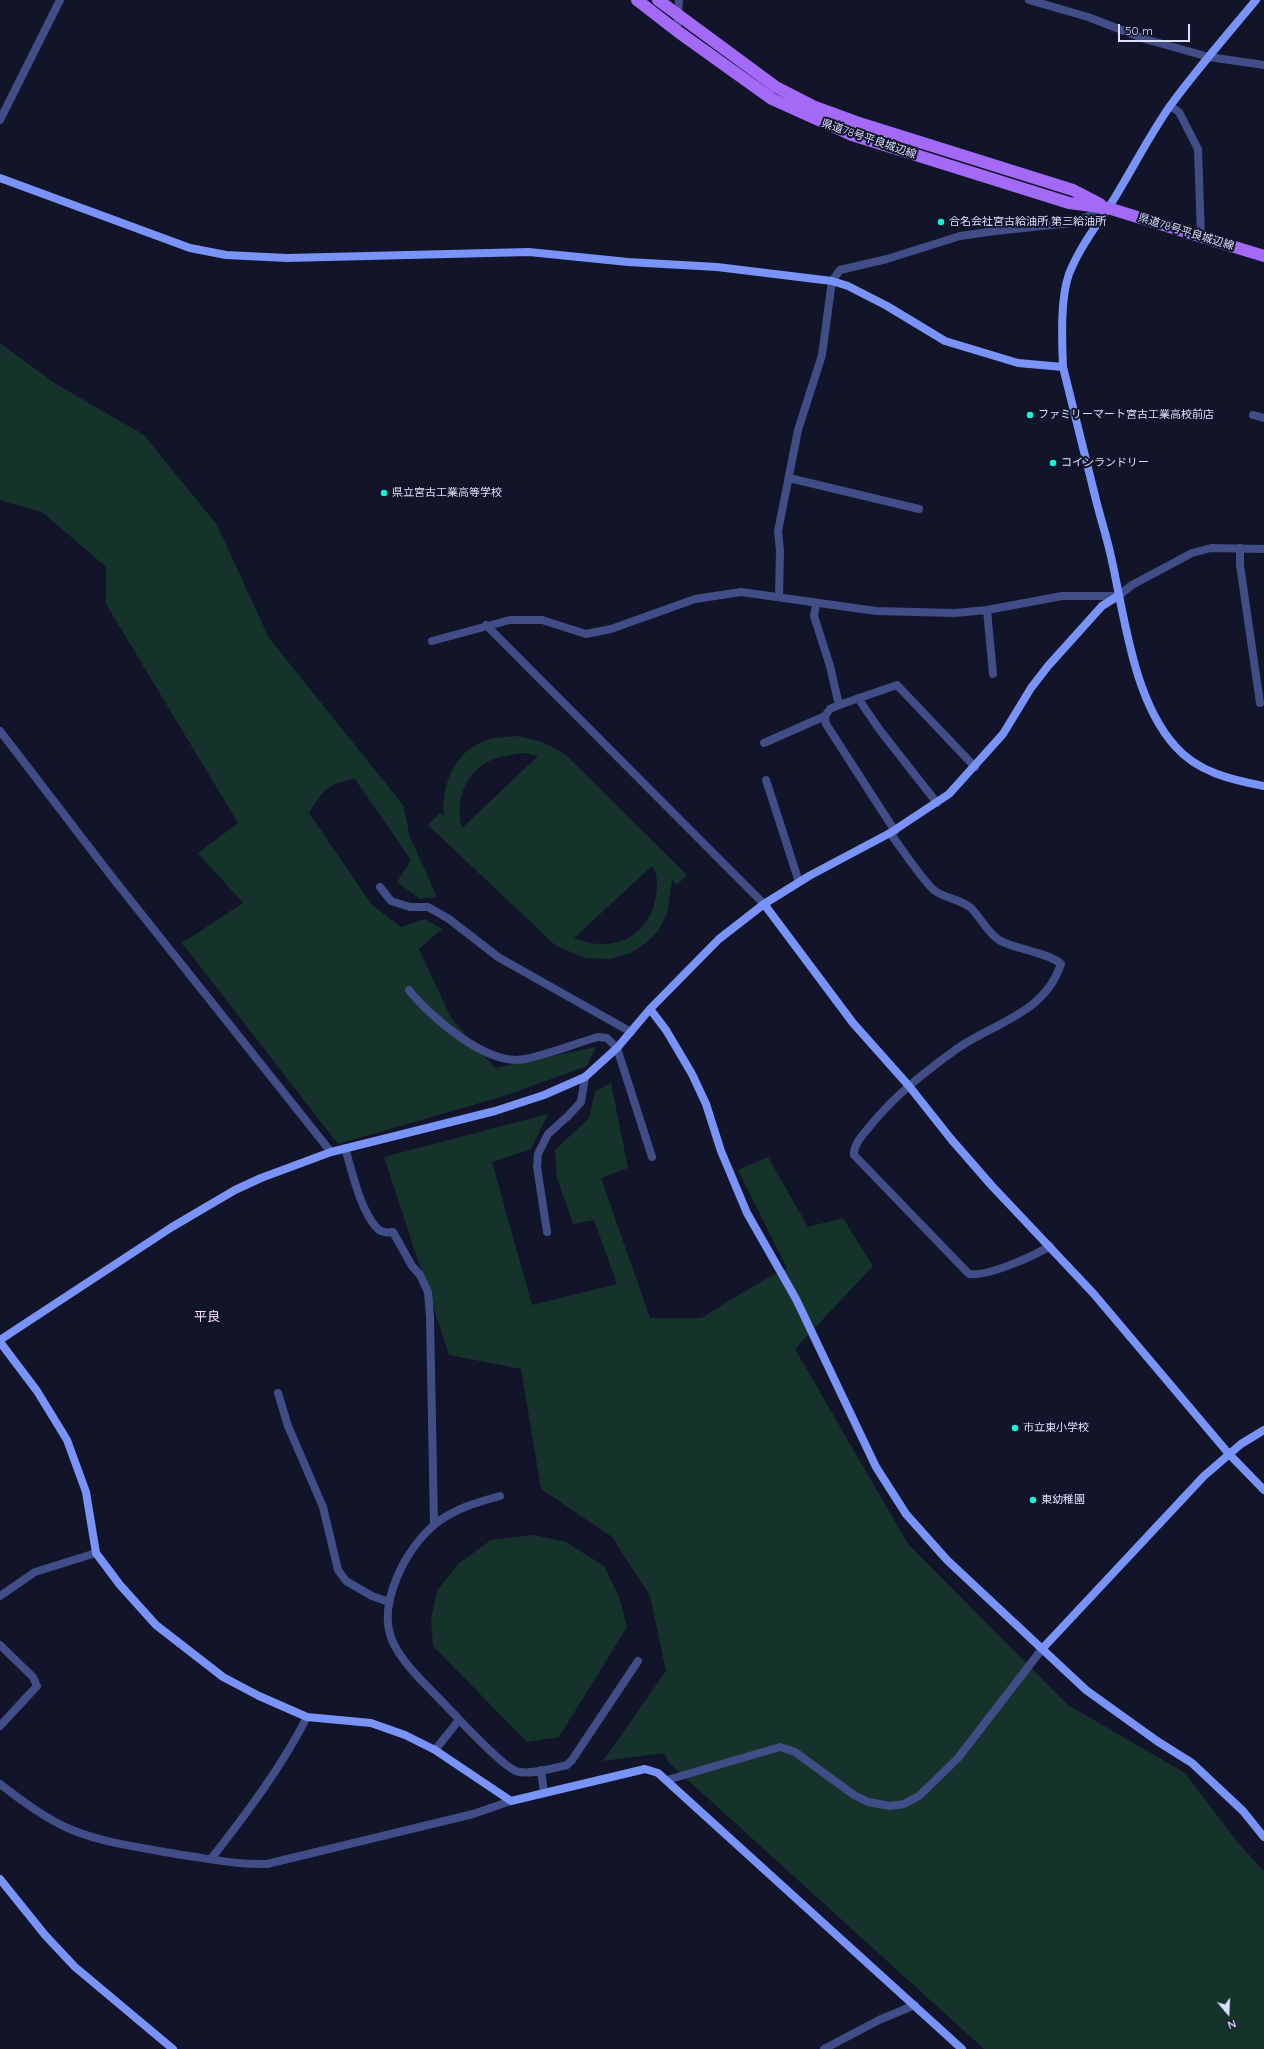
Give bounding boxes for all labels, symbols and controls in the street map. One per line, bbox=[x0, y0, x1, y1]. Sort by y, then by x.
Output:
scale bar bbox=[1120, 16, 1192, 42]
text: 50 m bbox=[1125, 23, 1153, 38]
street label: 県道78号平良城辺線 bbox=[820, 117, 918, 161]
street label: 県道78号平良城辺線 bbox=[1136, 211, 1236, 253]
place label: 合名会社宮古給油所 第三給油所 bbox=[949, 215, 1106, 229]
marker: 合名会社宮古給油所 第三給油所 bbox=[936, 217, 946, 227]
place label: ファミリーマート宮古工業高校前店 bbox=[1038, 408, 1214, 422]
marker: ファミリーマート宮古工業高校前店 bbox=[1025, 410, 1035, 420]
place label: コインランドリー bbox=[1061, 456, 1149, 470]
marker: コインランドリー bbox=[1048, 458, 1058, 468]
place label: 県立宮古工業高等学校 bbox=[392, 486, 502, 500]
marker: 県立宮古工業高等学校 bbox=[379, 488, 389, 498]
district label: 平良 bbox=[194, 1309, 220, 1325]
place label: 市立東小学校 bbox=[1023, 1421, 1089, 1435]
marker: 市立東小学校 bbox=[1010, 1423, 1020, 1433]
place label: 東幼稚園 bbox=[1041, 1493, 1085, 1507]
marker: 東幼稚園 bbox=[1028, 1495, 1038, 1505]
north arrow bbox=[1208, 1993, 1248, 2033]
text: N bbox=[1226, 2016, 1238, 2032]

